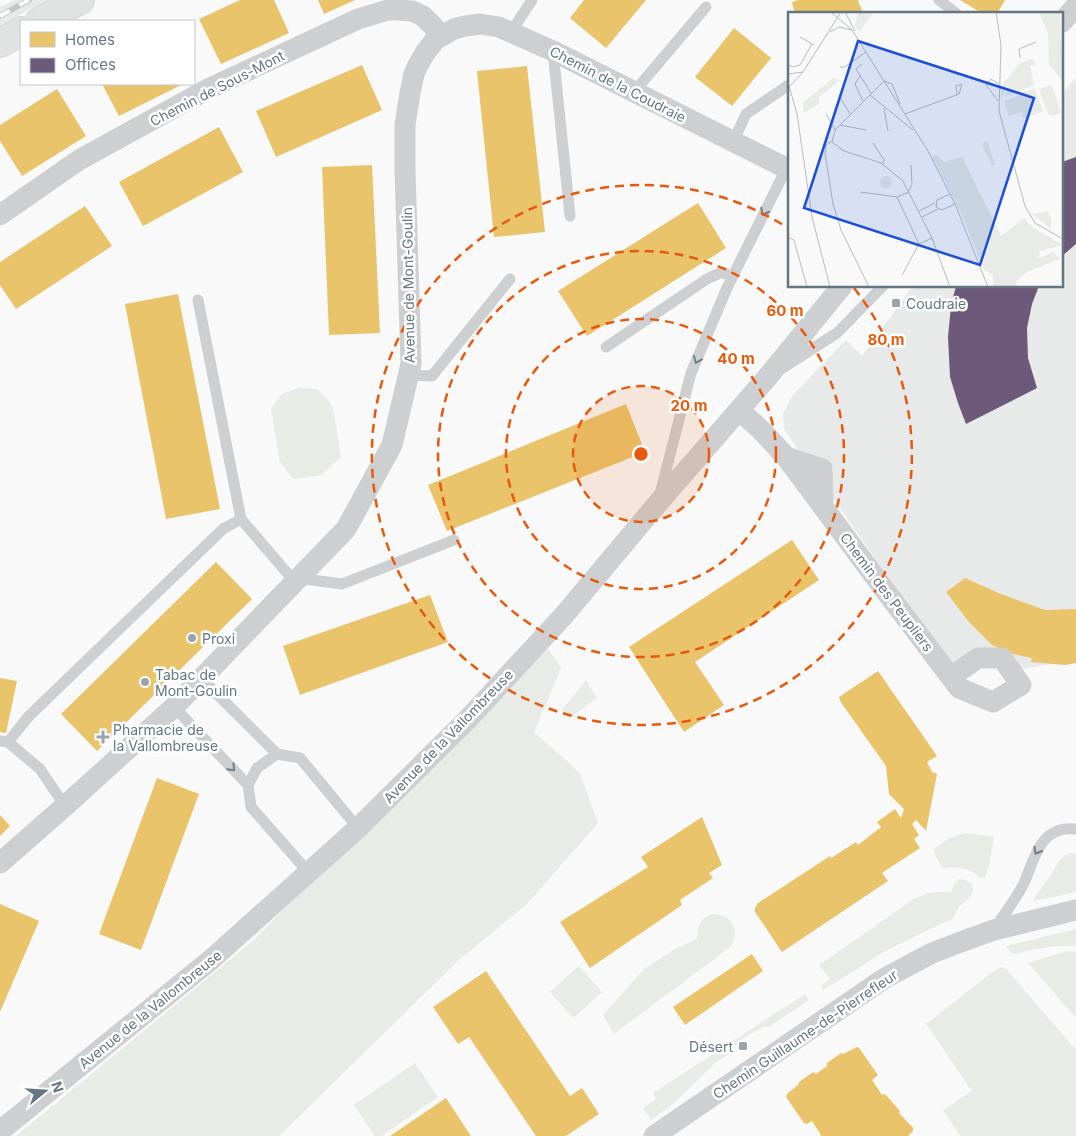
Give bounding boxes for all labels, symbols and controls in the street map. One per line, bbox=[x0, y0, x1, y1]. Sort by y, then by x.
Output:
inset map bbox=[788, 12, 1064, 288]
legend bbox=[20, 20, 195, 85]
text: Homes bbox=[65, 30, 115, 49]
street label: Chemin de la Coudraie bbox=[547, 42, 689, 126]
street label: Chemin de Sous-Mont bbox=[147, 47, 287, 129]
text: Offices bbox=[65, 55, 116, 74]
street label: Avenue de Mont-Goulin bbox=[398, 207, 418, 363]
one-way arrow bbox=[760, 207, 770, 216]
place label: Coudraie bbox=[906, 295, 966, 312]
marker: Coudraie bbox=[890, 297, 902, 309]
text: 60 m bbox=[766, 301, 804, 320]
text: 80 m bbox=[867, 330, 905, 349]
text: 40 m bbox=[717, 349, 755, 368]
one-way arrow bbox=[692, 355, 703, 364]
text: 20 m bbox=[671, 396, 707, 415]
centre of rings bbox=[632, 445, 650, 463]
street label: Chemin des Peupliers bbox=[837, 529, 937, 655]
place label: Proxi bbox=[202, 630, 235, 647]
marker: Proxi bbox=[186, 632, 198, 644]
place label: Tabac de Mont-Goulin bbox=[155, 666, 237, 699]
street label: Avenue de la Vallombreuse bbox=[380, 666, 516, 806]
marker: Tabac de Mont-Goulin bbox=[139, 676, 151, 688]
place label: Pharmacie de la Vallombreuse bbox=[113, 721, 218, 754]
marker: Pharmacie de la Vallombreuse bbox=[97, 731, 109, 743]
one-way arrow bbox=[226, 762, 235, 771]
one-way arrow bbox=[1033, 846, 1043, 855]
street label: Avenue de la Vallombreuse bbox=[75, 946, 225, 1072]
street label: Chemin Guillaume-de-Pierrefleur bbox=[709, 966, 901, 1102]
place label: Désert bbox=[689, 1038, 733, 1055]
marker: Désert bbox=[737, 1040, 749, 1052]
north arrow bbox=[20, 1066, 70, 1116]
text: N bbox=[48, 1079, 68, 1095]

